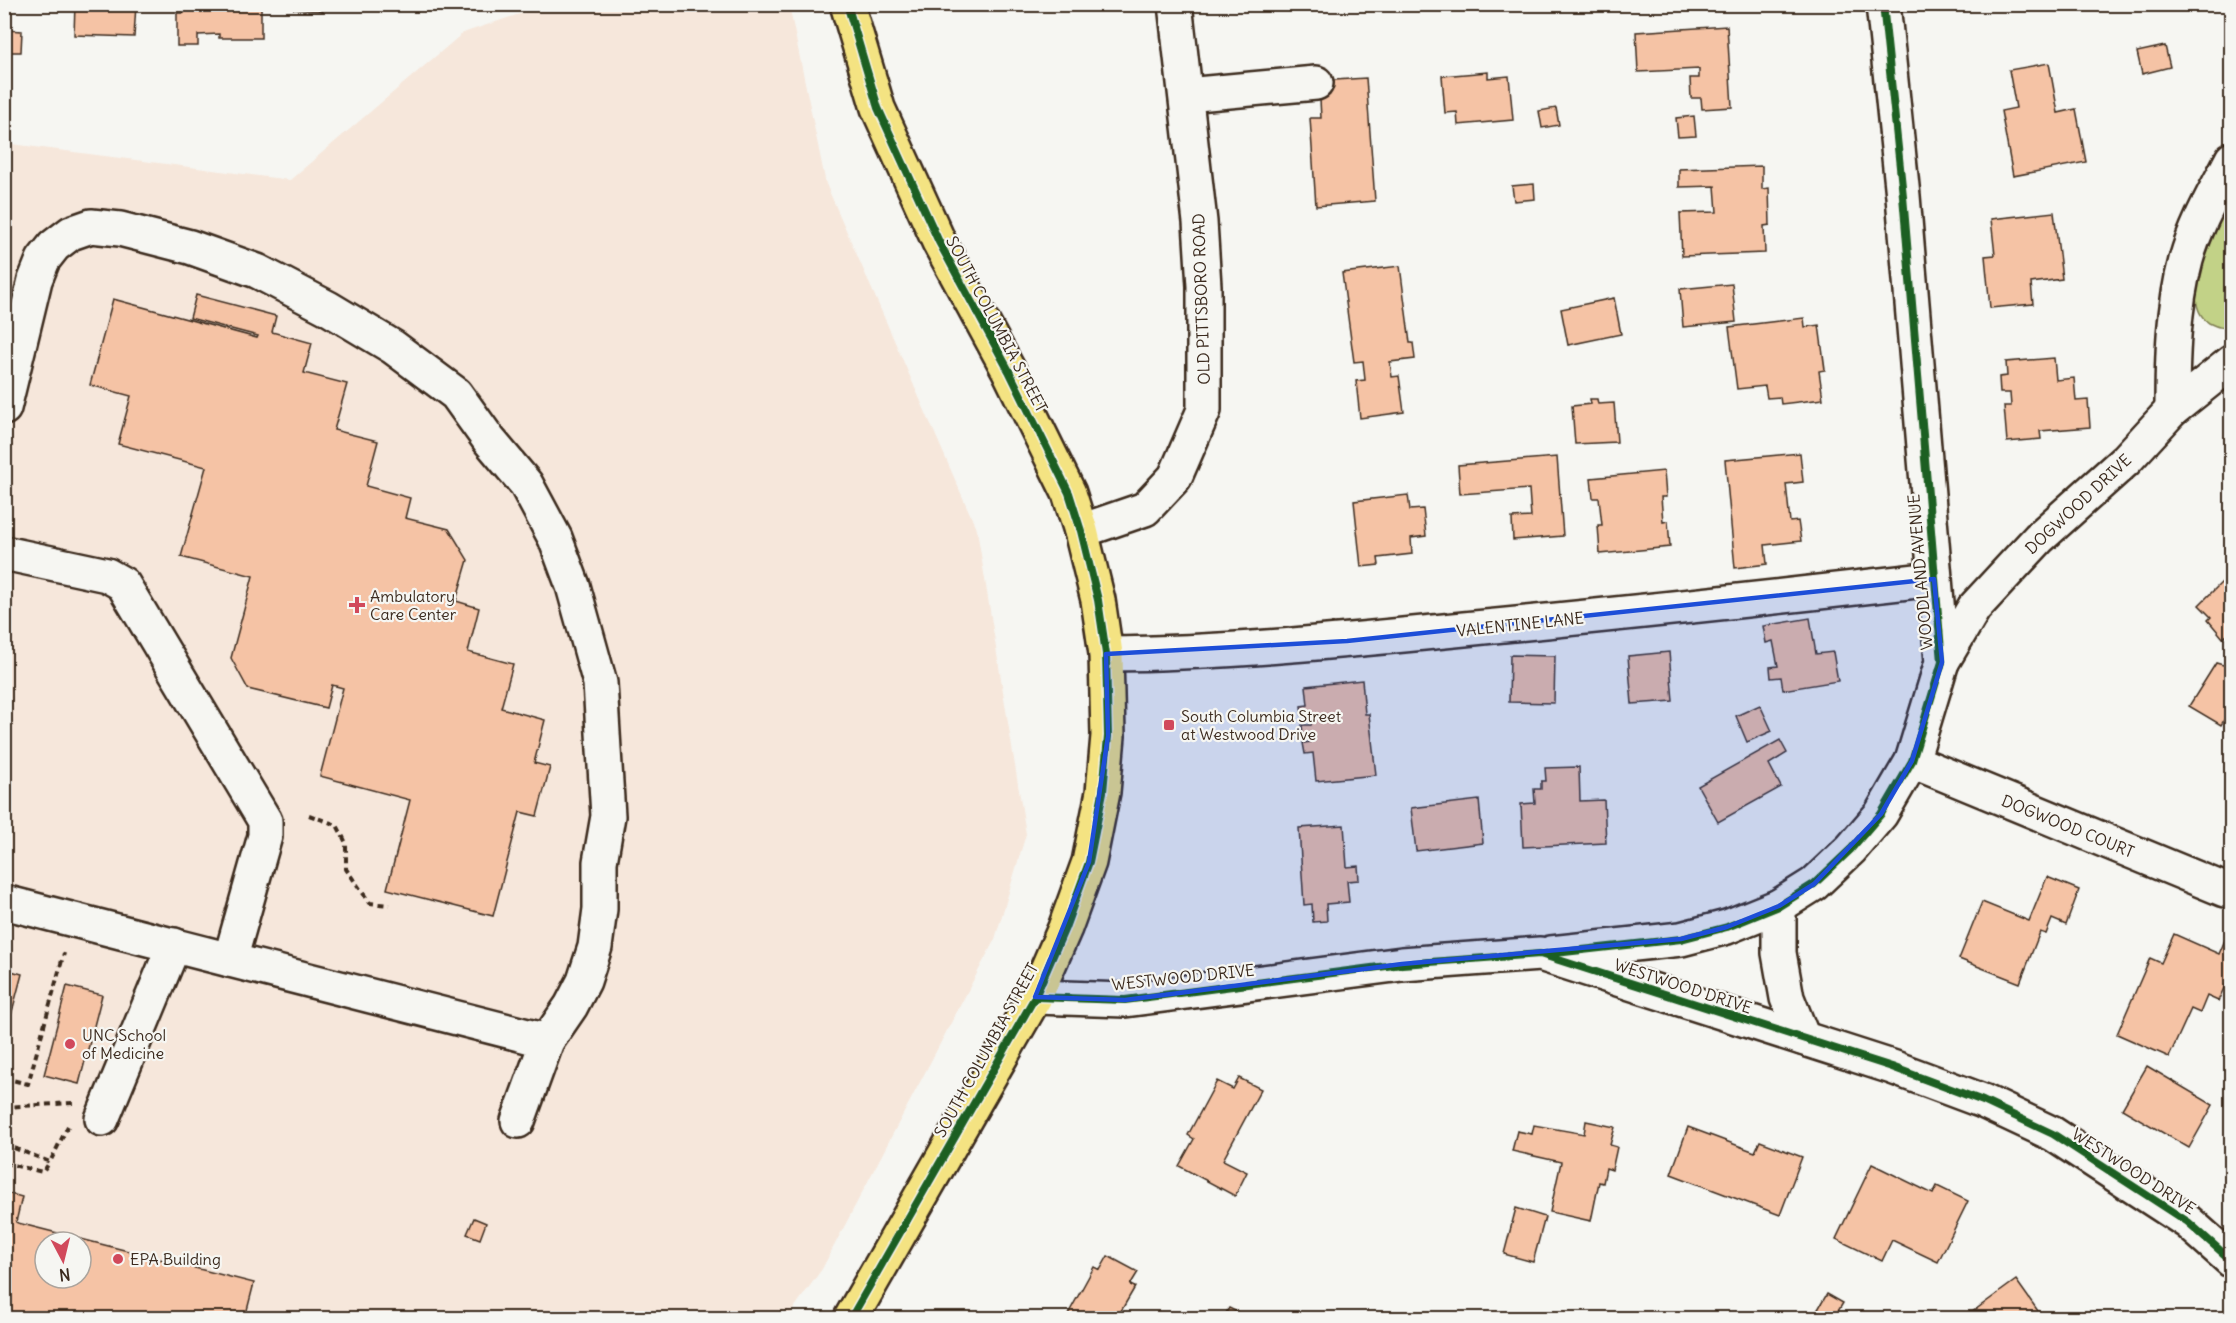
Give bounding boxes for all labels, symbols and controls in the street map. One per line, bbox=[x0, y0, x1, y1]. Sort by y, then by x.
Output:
street label: OLD PITTSBORO ROAD bbox=[1188, 213, 1214, 385]
street label: SOUTH COLUMBIA STREET bbox=[942, 233, 1052, 415]
street label: DOGWOOD DRIVE bbox=[2021, 450, 2135, 558]
street label: WOODLAND AVENUE bbox=[1903, 493, 1937, 651]
place label: Ambulatory Care Center bbox=[370, 586, 457, 624]
marker: Ambulatory Care Center bbox=[348, 596, 366, 614]
street label: VALENTINE LANE bbox=[1455, 607, 1585, 641]
place label: South Columbia Street at Westwood Drive bbox=[1181, 706, 1342, 744]
marker: South Columbia Street at Westwood Drive bbox=[1162, 718, 1176, 732]
street label: DOGWOOD COURT bbox=[1999, 790, 2137, 862]
street label: WESTWOOD DRIVE bbox=[1612, 954, 1754, 1018]
street label: SOUTH COLUMBIA STREET bbox=[930, 959, 1042, 1141]
street label: WESTWOOD DRIVE bbox=[1111, 960, 1255, 994]
place label: UNC School of Medicine bbox=[82, 1025, 166, 1063]
marker: UNC School of Medicine bbox=[63, 1037, 77, 1051]
street label: WESTWOOD DRIVE bbox=[2068, 1124, 2200, 1218]
north arrow bbox=[33, 1230, 93, 1290]
place label: EPA Building bbox=[130, 1249, 221, 1269]
marker: EPA Building bbox=[111, 1252, 125, 1266]
text: N bbox=[58, 1264, 72, 1285]

